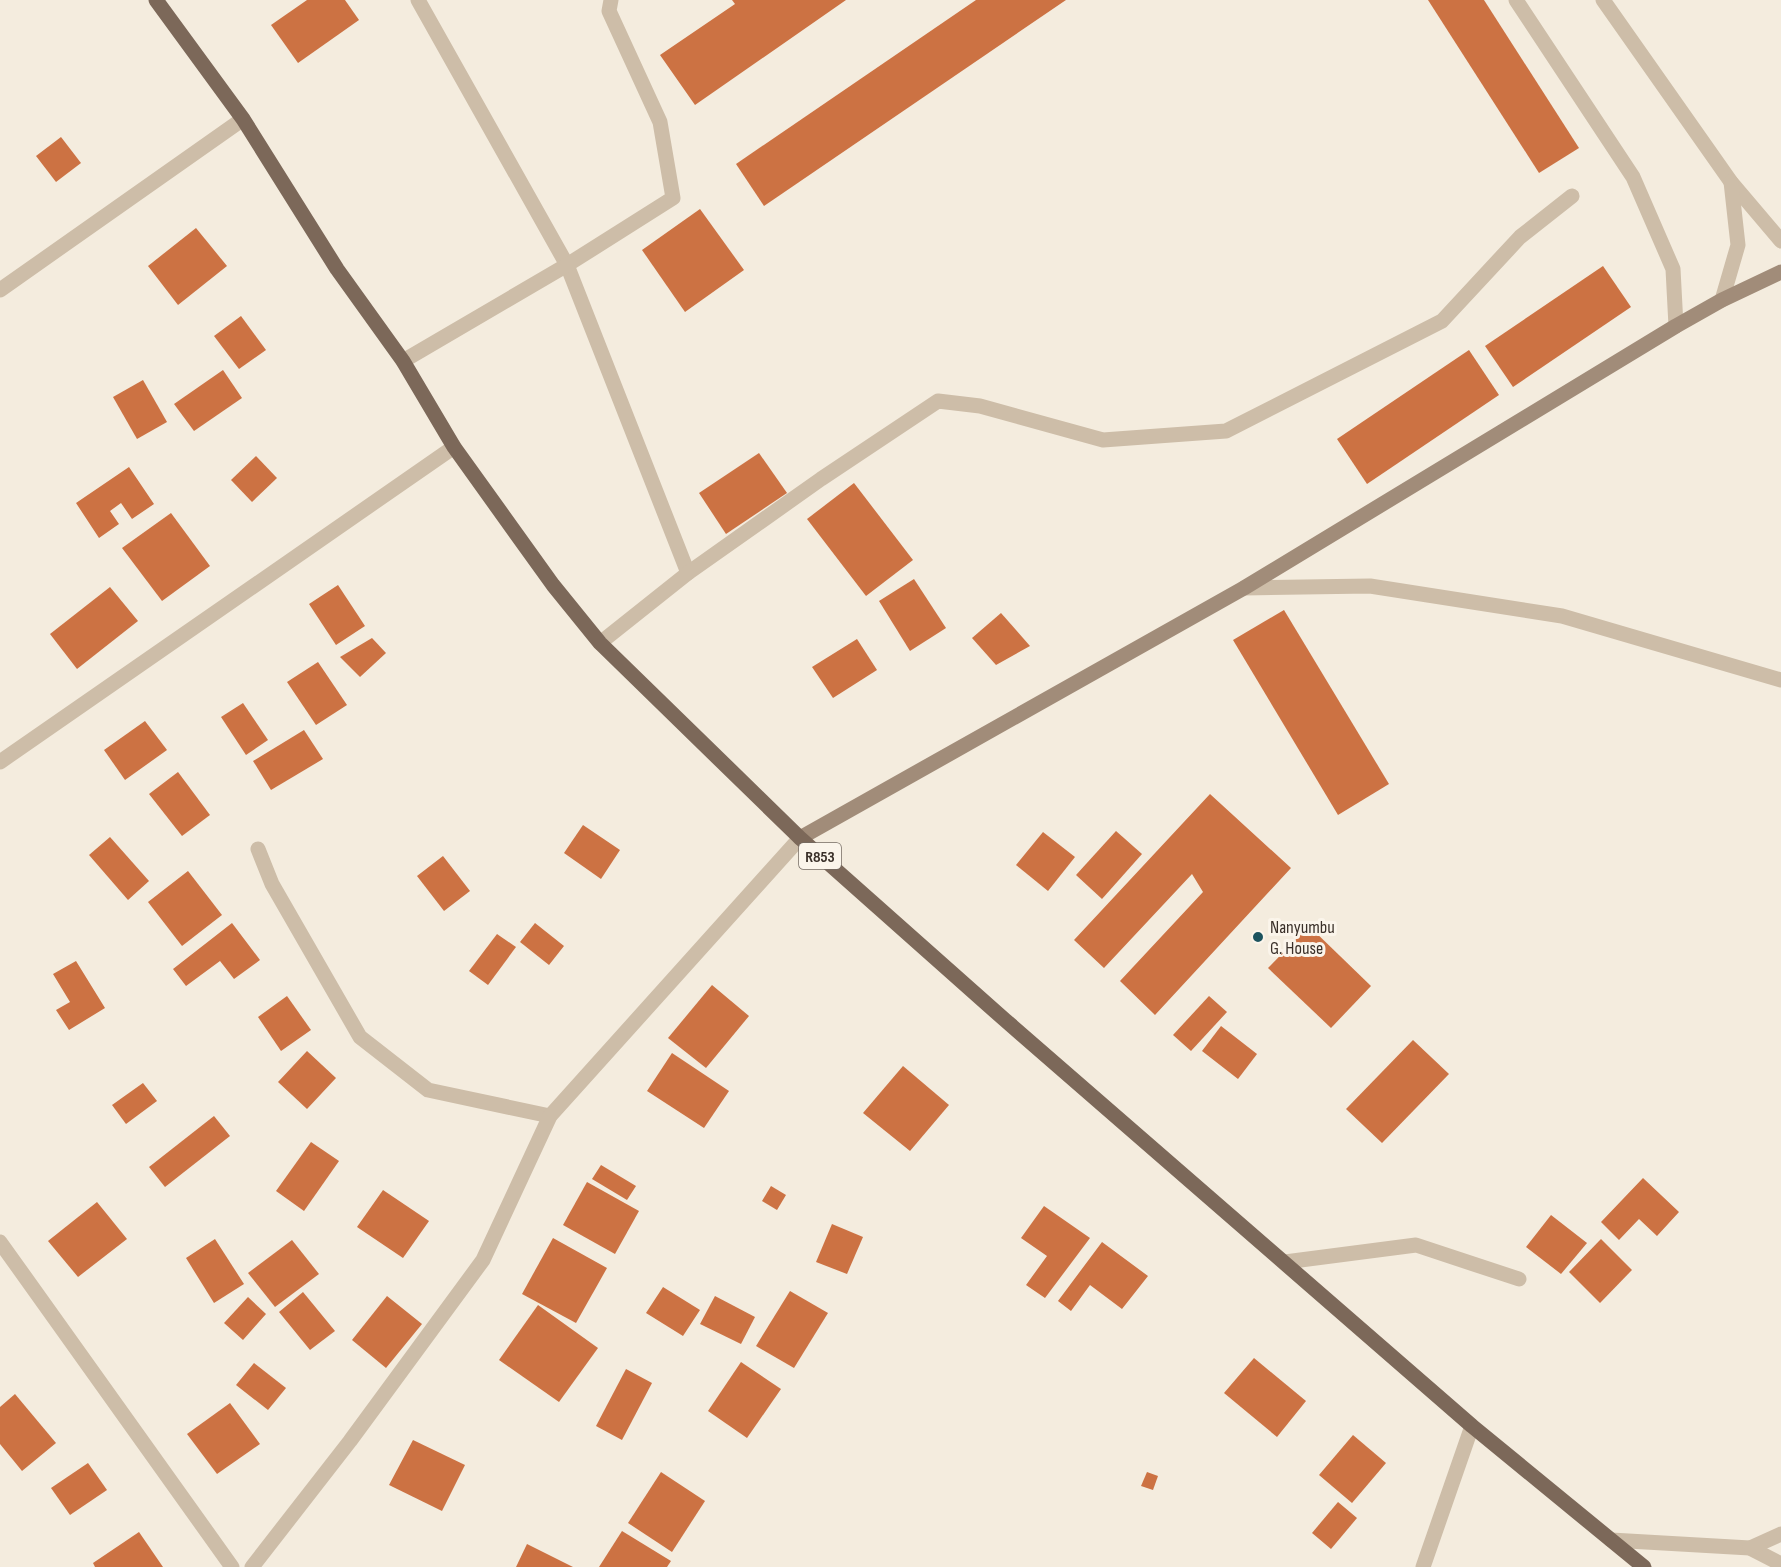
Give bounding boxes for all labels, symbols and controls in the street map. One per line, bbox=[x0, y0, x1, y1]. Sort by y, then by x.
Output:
road number: R853 bbox=[799, 843, 841, 869]
place label: Nanyumbu G. House bbox=[1270, 917, 1335, 959]
marker: Nanyumbu G. House bbox=[1251, 930, 1265, 944]

